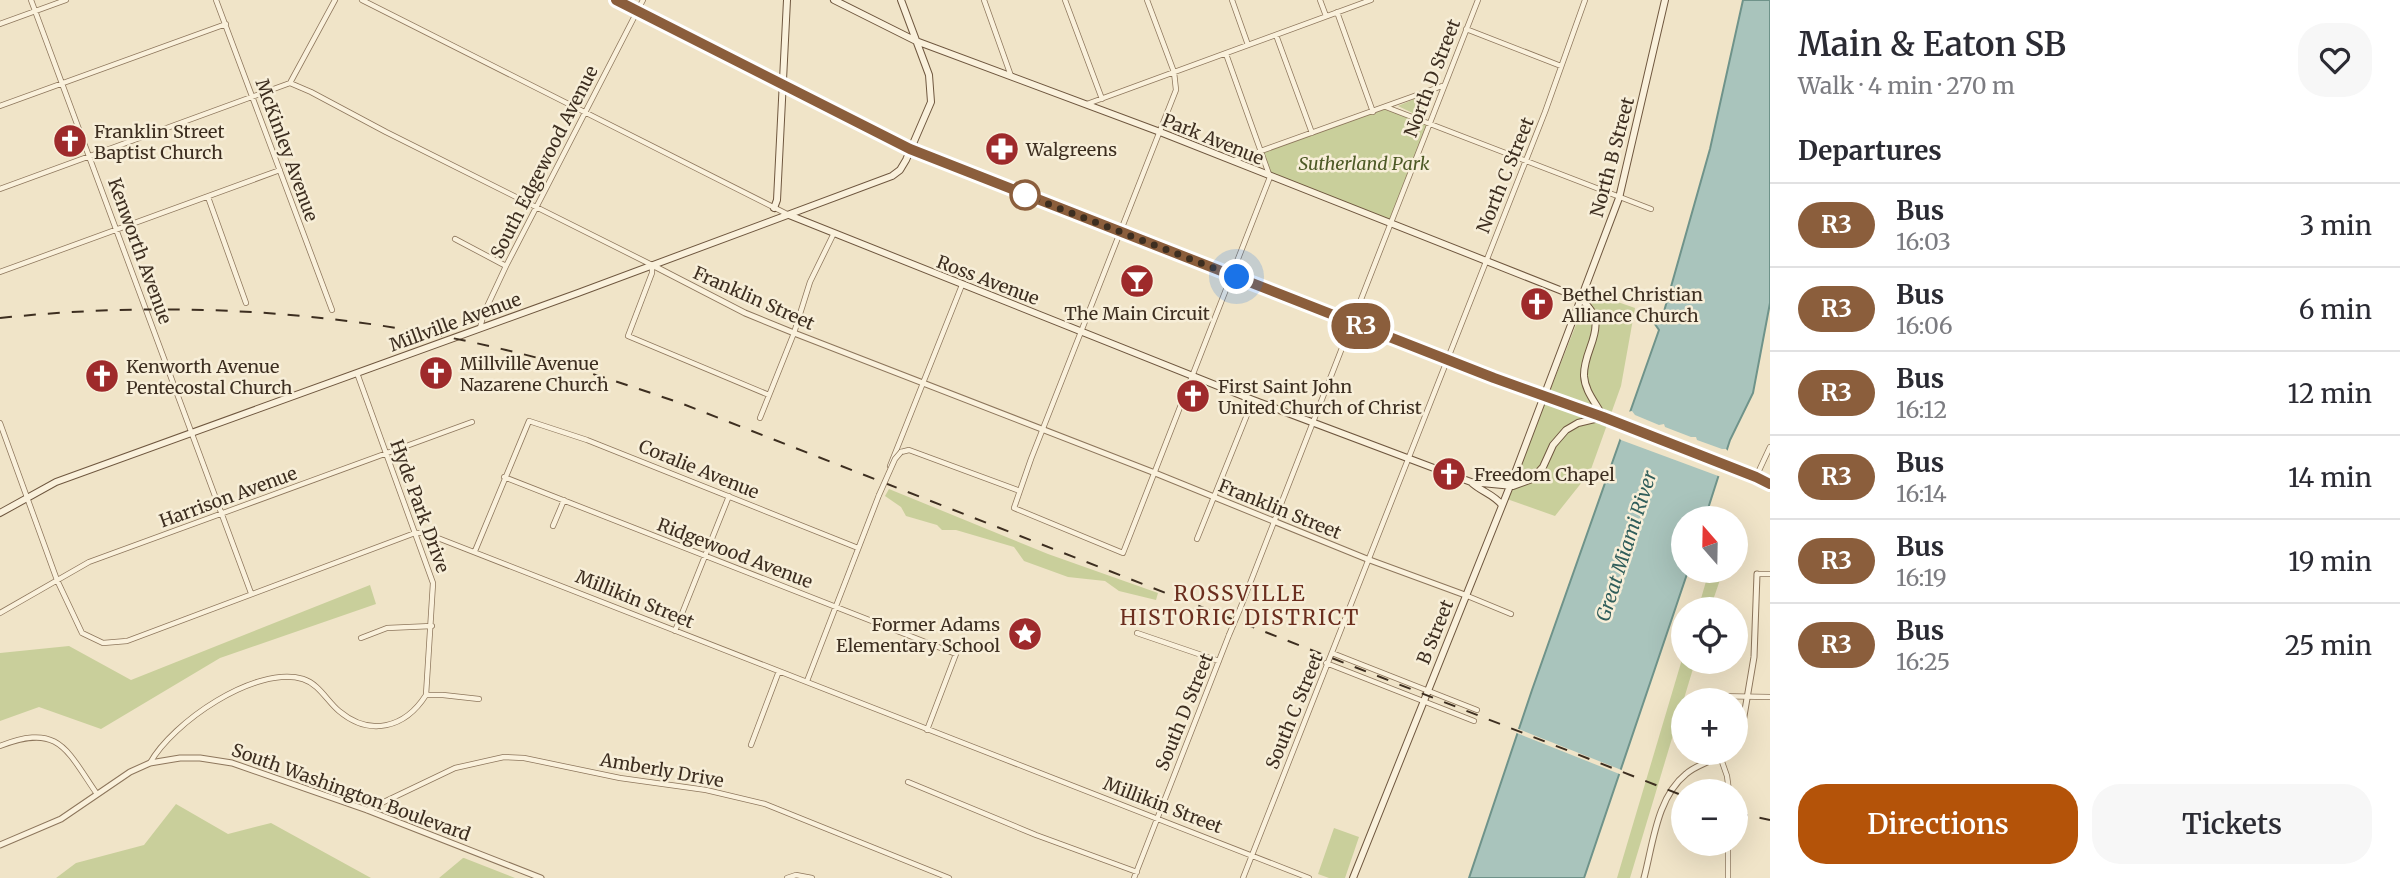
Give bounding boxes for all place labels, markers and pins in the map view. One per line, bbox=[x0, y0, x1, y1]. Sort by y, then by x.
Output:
place label: Franklin Street Baptist Church bbox=[94, 120, 225, 164]
church icon: Franklin Street Baptist Church bbox=[51, 122, 89, 160]
pharmacy icon: Walgreens bbox=[983, 130, 1021, 168]
place label: Walgreens bbox=[1025, 138, 1117, 161]
unlabelled marker bbox=[1010, 180, 1040, 210]
bar icon: The Main Circuit bbox=[1118, 262, 1156, 300]
place label: Bethel Christian Alliance Church bbox=[1561, 283, 1703, 327]
church icon: Bethel Christian Alliance Church bbox=[1518, 285, 1556, 323]
place label: The Main Circuit bbox=[1064, 302, 1210, 325]
place label: Millville Avenue Nazarene Church bbox=[460, 352, 609, 396]
church icon: Millville Avenue Nazarene Church bbox=[417, 354, 455, 392]
place label: Kenworth Avenue Pentecostal Church bbox=[126, 355, 293, 399]
church icon: Kenworth Avenue Pentecostal Church bbox=[83, 357, 121, 395]
place label: First Saint John United Church of Christ bbox=[1218, 375, 1422, 419]
church icon: First Saint John United Church of Christ bbox=[1174, 377, 1212, 415]
church icon: Freedom Chapel bbox=[1430, 455, 1468, 493]
place label: Freedom Chapel bbox=[1474, 463, 1615, 486]
place label: Former Adams Elementary School bbox=[836, 613, 1000, 657]
place icon: Former Adams Elementary School bbox=[1006, 615, 1044, 653]

